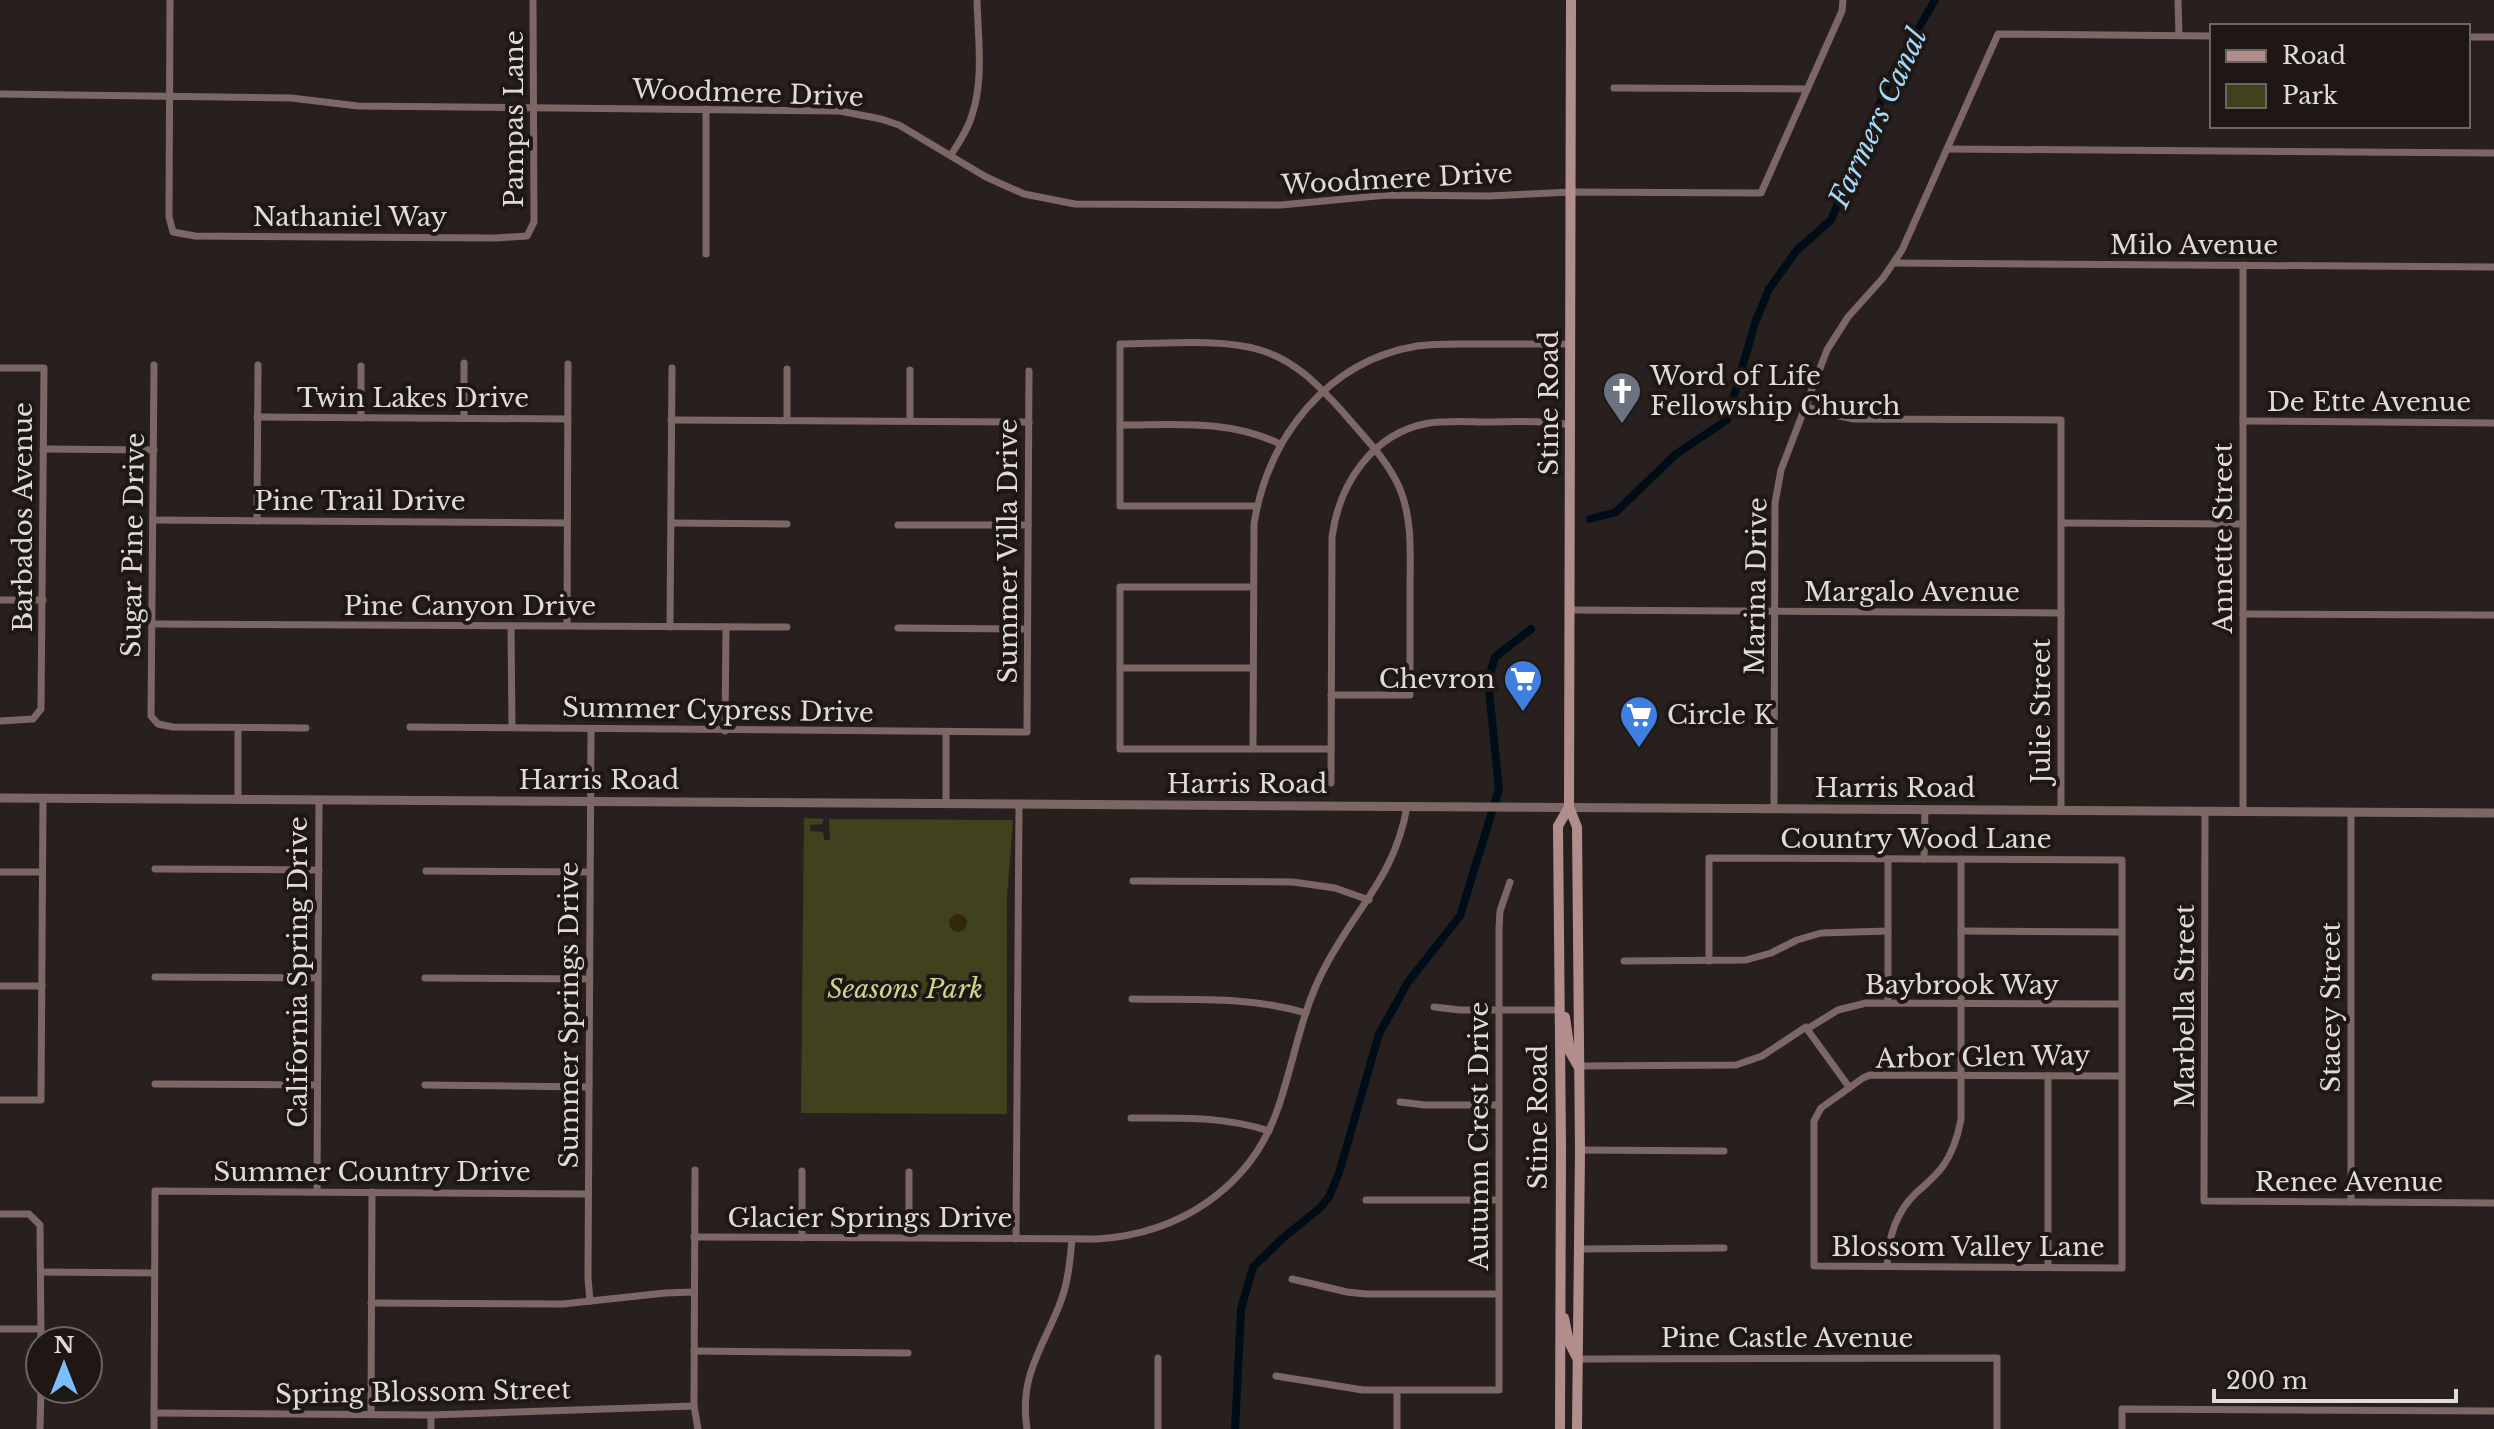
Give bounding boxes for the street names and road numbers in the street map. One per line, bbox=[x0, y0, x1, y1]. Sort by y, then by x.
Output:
street label: Pampas Lane bbox=[498, 30, 530, 208]
street label: Woodmere Drive bbox=[631, 73, 864, 113]
street label: Woodmere Drive bbox=[1279, 157, 1514, 201]
street label: Nathaniel Way bbox=[253, 201, 448, 233]
street label: Milo Avenue bbox=[2110, 229, 2278, 261]
street label: Stine Road bbox=[1533, 331, 1565, 475]
street label: Twin Lakes Drive bbox=[297, 382, 529, 414]
street label: De Ette Avenue bbox=[2267, 386, 2471, 418]
street label: Barbados Avenue bbox=[7, 402, 39, 632]
street label: Summer Villa Drive bbox=[992, 419, 1024, 683]
street label: Sugar Pine Drive bbox=[115, 432, 151, 658]
street label: Annette Street bbox=[2207, 442, 2239, 635]
street label: Pine Trail Drive bbox=[254, 485, 466, 517]
street label: Marina Drive bbox=[1738, 497, 1774, 675]
street label: Margalo Avenue bbox=[1804, 576, 2020, 608]
street label: Pine Canyon Drive bbox=[344, 590, 596, 622]
street label: Julie Street bbox=[2025, 638, 2057, 787]
street label: Summer Cypress Drive bbox=[562, 691, 874, 729]
street label: Harris Road bbox=[519, 764, 679, 796]
street label: Harris Road bbox=[1167, 768, 1327, 800]
street label: Harris Road bbox=[1815, 772, 1975, 804]
street label: California Spring Drive bbox=[282, 816, 314, 1128]
street label: Country Wood Lane bbox=[1780, 823, 2052, 855]
street label: Summer Springs Drive bbox=[553, 862, 585, 1168]
street label: Marbella Street bbox=[2169, 904, 2201, 1108]
street label: Stacey Street bbox=[2315, 921, 2347, 1092]
street label: Baybrook Way bbox=[1865, 969, 2060, 1001]
street label: Autumn Crest Drive bbox=[1463, 1002, 1495, 1271]
street label: Arbor Glen Way bbox=[1874, 1039, 2091, 1075]
street label: Stine Road bbox=[1522, 1045, 1554, 1189]
street label: Summer Country Drive bbox=[213, 1156, 531, 1188]
street label: Renee Avenue bbox=[2255, 1166, 2443, 1198]
street label: Glacier Springs Drive bbox=[728, 1202, 1013, 1234]
street label: Blossom Valley Lane bbox=[1831, 1231, 2105, 1263]
street label: Pine Castle Avenue bbox=[1661, 1322, 1913, 1354]
street label: Spring Blossom Street bbox=[275, 1373, 571, 1411]

